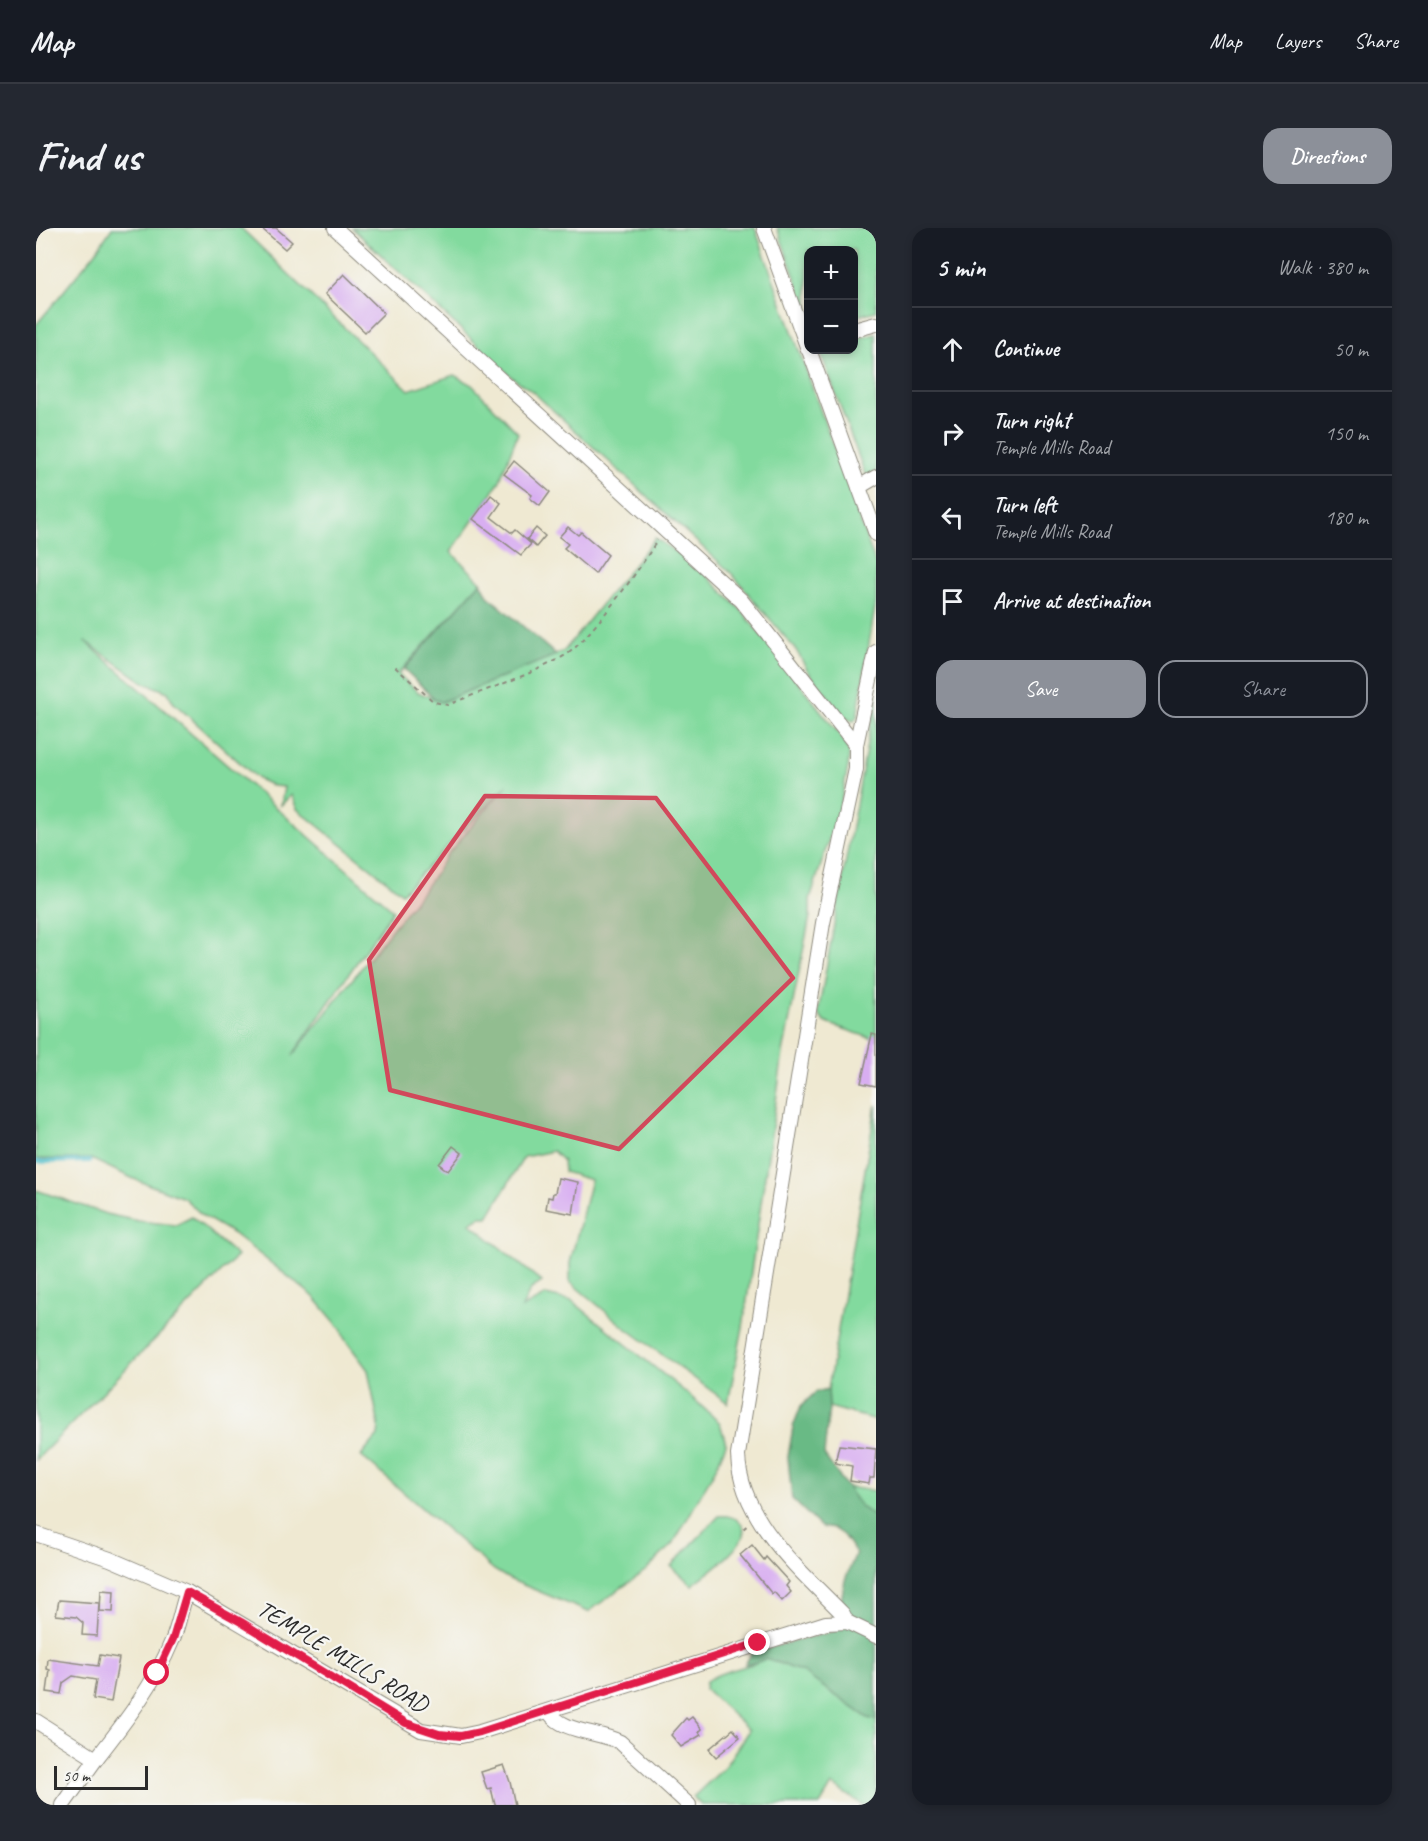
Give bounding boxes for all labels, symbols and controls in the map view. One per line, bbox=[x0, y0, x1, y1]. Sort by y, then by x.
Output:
text: Map bbox=[30, 24, 73, 59]
text: Map bbox=[1209, 28, 1242, 54]
text: Layers bbox=[1275, 28, 1321, 54]
text: Share bbox=[1354, 28, 1398, 54]
button: Directions bbox=[1263, 128, 1392, 184]
text: Find us bbox=[36, 130, 141, 183]
map controls bbox=[804, 246, 858, 354]
button: + bbox=[804, 246, 858, 300]
text: 5 min bbox=[936, 251, 985, 284]
text: Walk · 380 m bbox=[1278, 255, 1368, 280]
button: − bbox=[804, 300, 858, 354]
icon: ahead bbox=[936, 333, 969, 366]
text: Continue bbox=[993, 335, 1059, 363]
text: 50 m bbox=[1334, 337, 1368, 362]
text: Turn right bbox=[993, 407, 1070, 435]
icon: right bbox=[936, 417, 969, 450]
text: 150 m bbox=[1325, 421, 1368, 446]
text: Temple Mills Road bbox=[993, 435, 1110, 460]
text: Turn left bbox=[993, 491, 1057, 519]
icon: left bbox=[936, 501, 969, 534]
text: 180 m bbox=[1325, 505, 1368, 530]
text: Temple Mills Road bbox=[993, 519, 1110, 544]
icon: arrive bbox=[936, 585, 969, 618]
text: Arrive at destination bbox=[993, 587, 1150, 615]
button: Save bbox=[936, 660, 1146, 718]
button: Share bbox=[1158, 660, 1368, 718]
street label: TEMPLE MILLS ROAD bbox=[252, 1593, 436, 1720]
route end bbox=[744, 1629, 770, 1655]
route start bbox=[143, 1659, 169, 1685]
scale bar bbox=[54, 1763, 148, 1790]
text: 50 m bbox=[63, 1766, 90, 1786]

